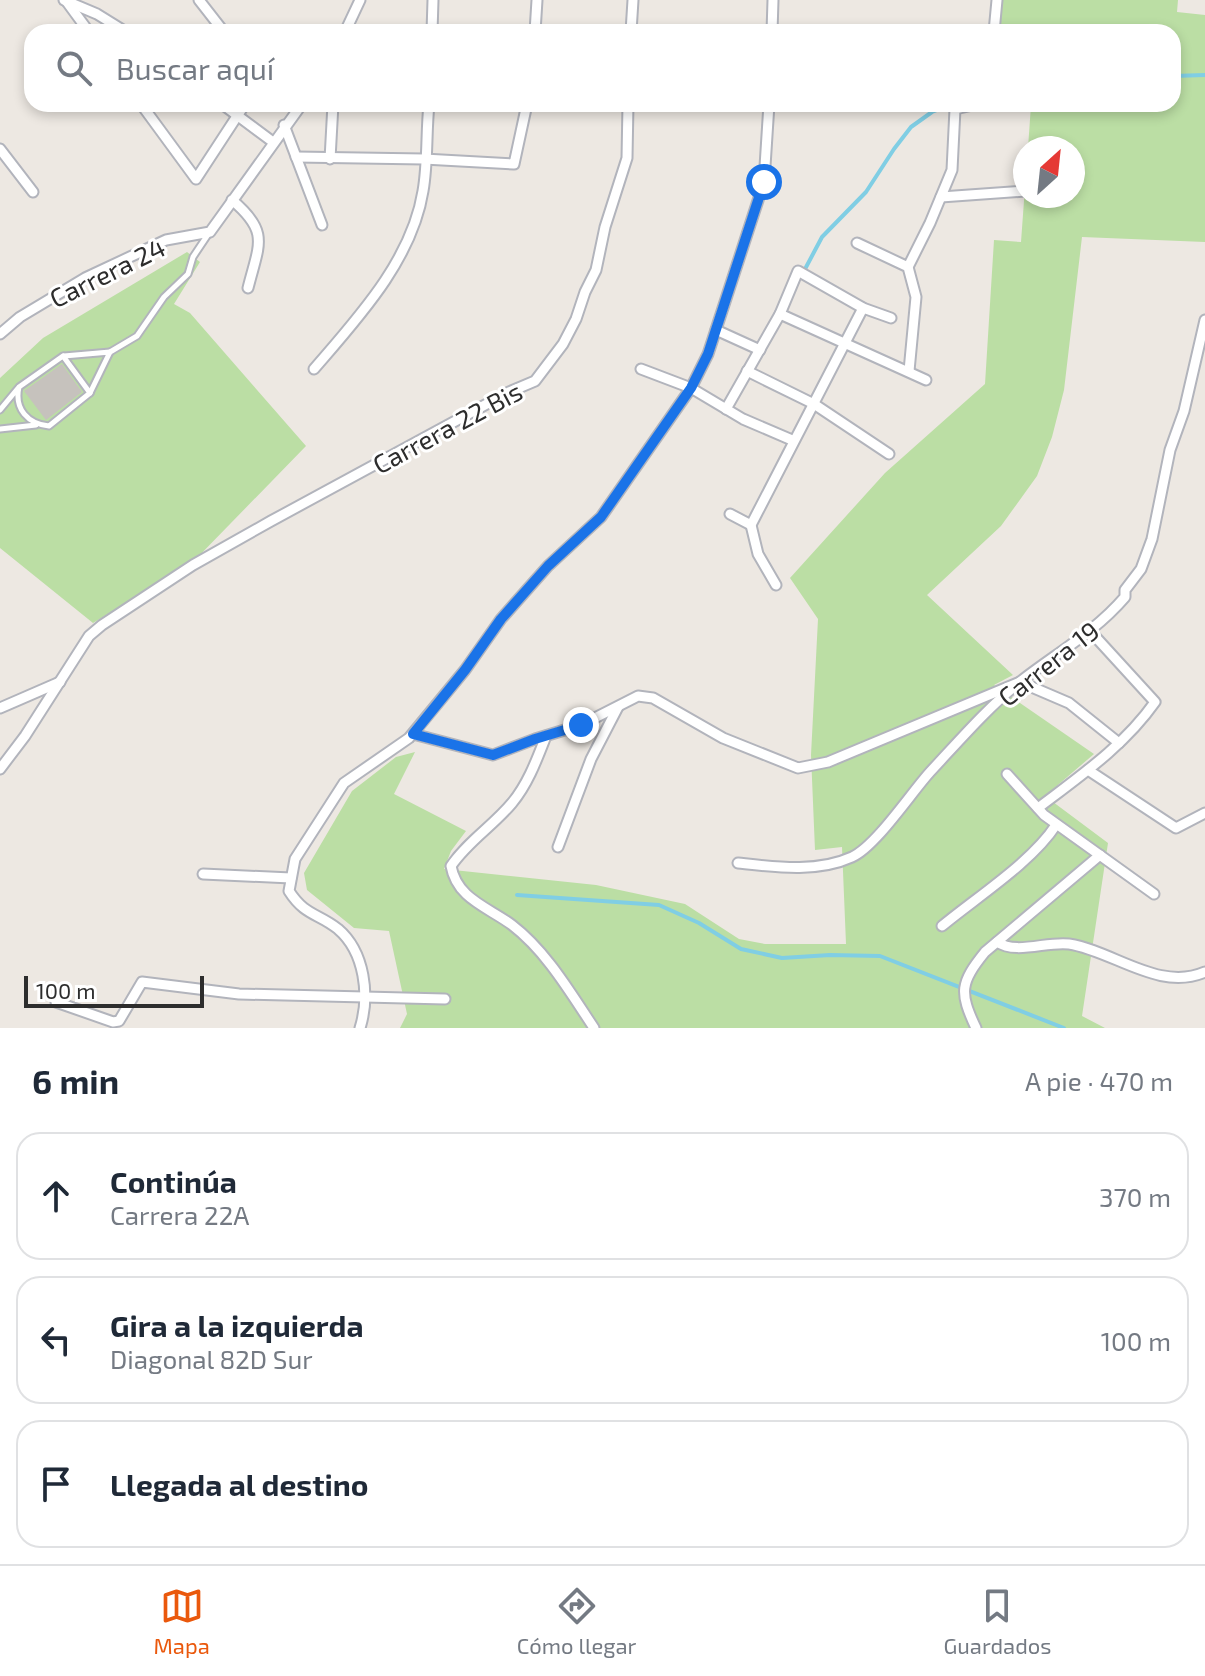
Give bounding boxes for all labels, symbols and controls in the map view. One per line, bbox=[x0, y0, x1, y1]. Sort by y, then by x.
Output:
search box bbox=[24, 24, 1181, 112]
icon: search bbox=[52, 46, 96, 90]
text: Buscar aquí bbox=[116, 50, 274, 86]
north arrow bbox=[1013, 136, 1085, 208]
route start bbox=[746, 164, 782, 200]
street label: Carrera 24 bbox=[44, 231, 170, 313]
street label: Carrera 22 Bis bbox=[367, 375, 527, 479]
street label: Carrera 19 bbox=[991, 614, 1105, 712]
route end bbox=[563, 707, 599, 743]
scale bar bbox=[24, 972, 204, 1008]
text: 100 m bbox=[36, 977, 95, 1003]
text: 6 min bbox=[32, 1060, 119, 1101]
text: A pie · 470 m bbox=[1025, 1065, 1173, 1096]
text: Continúa bbox=[110, 1163, 237, 1199]
icon: ahead bbox=[34, 1174, 78, 1218]
text: 370 m bbox=[1099, 1181, 1171, 1212]
text: Carrera 22A bbox=[110, 1199, 249, 1230]
text: Gira a la izquierda bbox=[110, 1307, 364, 1343]
icon: left bbox=[34, 1318, 78, 1362]
text: 100 m bbox=[1101, 1325, 1171, 1356]
text: Diagonal 82D Sur bbox=[110, 1343, 313, 1374]
icon: arrive bbox=[34, 1462, 78, 1506]
text: Llegada al destino bbox=[110, 1466, 369, 1502]
tab: Mapa bbox=[154, 1584, 210, 1658]
tab: Cómo llegar bbox=[517, 1584, 636, 1658]
tab: Guardados bbox=[943, 1584, 1051, 1658]

